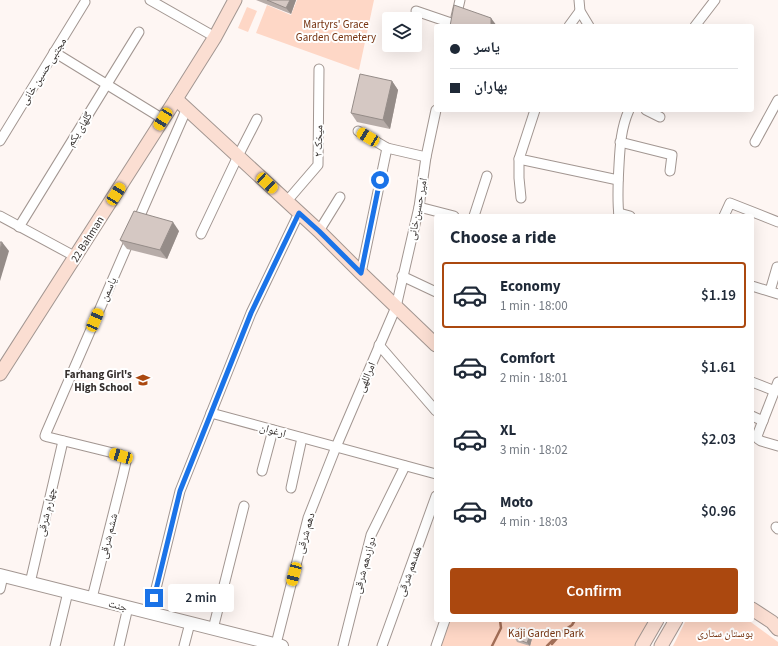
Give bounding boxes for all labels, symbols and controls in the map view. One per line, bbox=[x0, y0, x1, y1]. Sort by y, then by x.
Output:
map controls bbox=[382, 12, 422, 52]
button: layers bbox=[382, 12, 422, 52]
park label: Martyrs' Grace Garden Cemetery bbox=[296, 17, 376, 45]
street label: مجتبی حسین خانی bbox=[17, 35, 70, 108]
text: یاسر bbox=[474, 37, 500, 58]
text: بهاران bbox=[474, 76, 507, 97]
car bbox=[152, 106, 174, 132]
street label: گلهای یکم bbox=[63, 109, 96, 149]
street label: میخک ۲ bbox=[311, 125, 326, 157]
car bbox=[355, 126, 381, 148]
car bbox=[254, 170, 280, 196]
route start bbox=[371, 171, 389, 189]
street label: امیر حسین‌خانی bbox=[404, 177, 431, 242]
car bbox=[105, 181, 127, 207]
street label: 22 Bahman bbox=[67, 213, 108, 265]
text: Choose a ride bbox=[450, 225, 556, 250]
street label: یاسمن bbox=[97, 274, 121, 304]
text: Economy bbox=[500, 276, 561, 297]
icon: car bbox=[452, 277, 488, 313]
text: $1.19 bbox=[701, 285, 736, 306]
text: 1 min · 18:00 bbox=[500, 297, 568, 315]
car bbox=[85, 307, 105, 333]
text: Comfort bbox=[500, 348, 555, 369]
icon: car bbox=[452, 349, 488, 385]
text: $1.61 bbox=[701, 357, 736, 378]
street label: امراللهی bbox=[353, 360, 380, 395]
place label: Farhang Girl's High School bbox=[65, 367, 133, 395]
text: 2 min · 18:01 bbox=[500, 369, 568, 387]
school or university icon: Farhang Girl's High School bbox=[135, 372, 151, 388]
street label: ارغوان bbox=[258, 420, 288, 441]
text: XL bbox=[500, 420, 516, 441]
icon: car bbox=[452, 421, 488, 457]
text: $2.03 bbox=[701, 429, 736, 450]
text: 3 min · 18:02 bbox=[500, 441, 568, 459]
car bbox=[108, 447, 134, 465]
street label: چهارم شرقی bbox=[34, 486, 59, 538]
text: Moto bbox=[500, 492, 533, 513]
icon: car bbox=[452, 493, 488, 529]
text: $0.96 bbox=[701, 501, 736, 522]
street label: دهم شرقی bbox=[292, 510, 319, 555]
street label: ششم شرقی bbox=[96, 512, 121, 560]
text: 4 min · 18:03 bbox=[500, 513, 568, 531]
street label: دوازدهم شرقی bbox=[350, 534, 379, 595]
street label: هفدهم شرقی bbox=[393, 544, 426, 598]
car bbox=[285, 561, 303, 587]
button: Confirm bbox=[450, 568, 738, 614]
callout: 2 min bbox=[168, 584, 234, 612]
route end bbox=[145, 589, 163, 607]
text: 2 min bbox=[186, 589, 216, 607]
street label: جنت bbox=[107, 596, 129, 615]
park label: Kaji Garden Park bbox=[508, 626, 585, 641]
park label: بوستان ستاری bbox=[697, 626, 753, 641]

